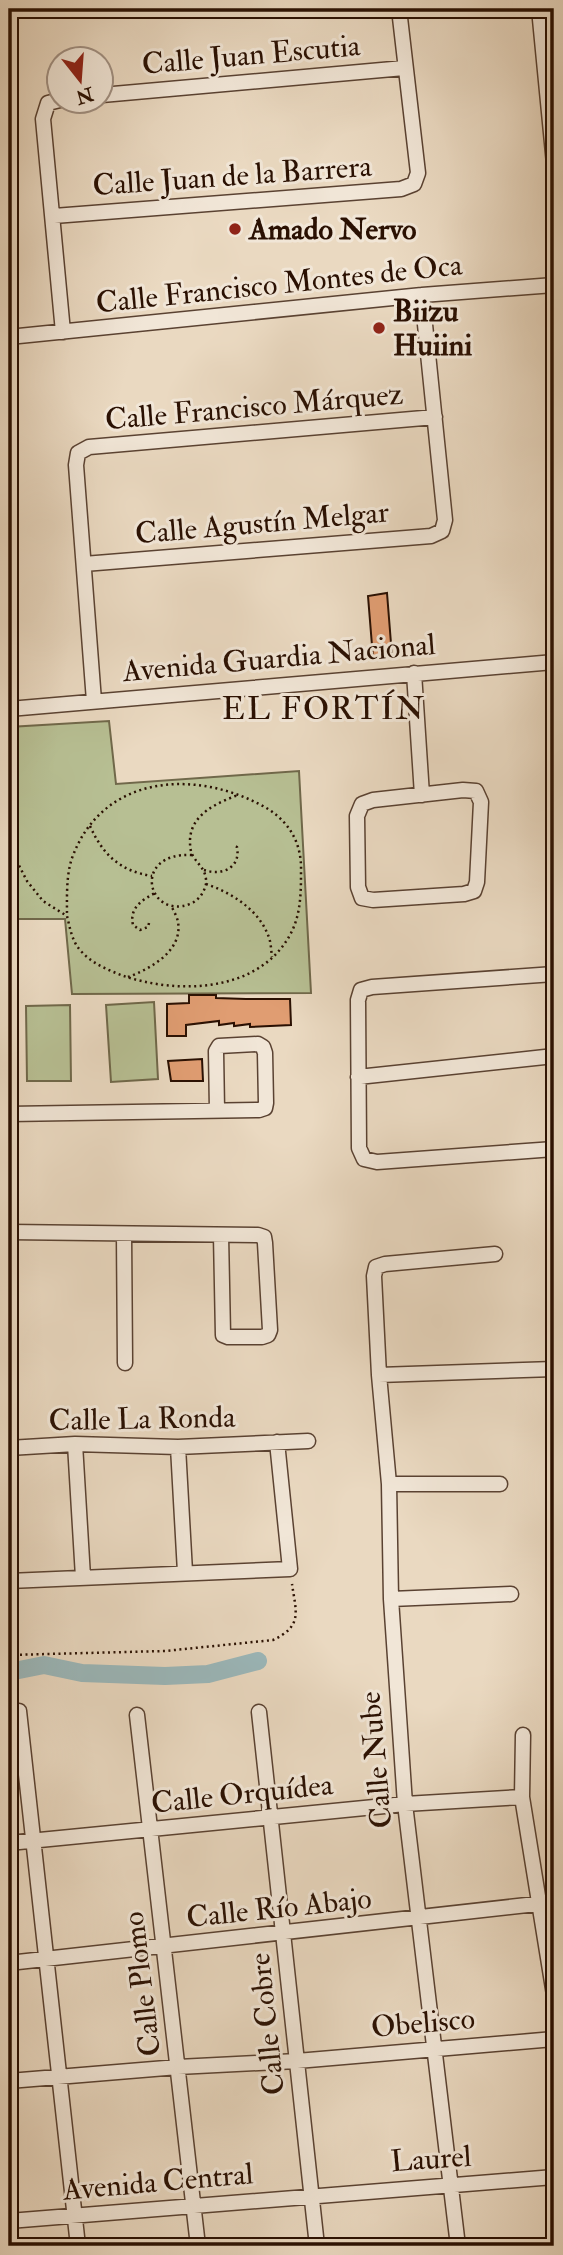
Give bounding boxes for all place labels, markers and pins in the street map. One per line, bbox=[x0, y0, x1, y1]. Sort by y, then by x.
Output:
place label: Amado Nervo bbox=[247, 211, 417, 248]
marker: Amado Nervo bbox=[227, 221, 243, 237]
place label: Biizu Huiini bbox=[393, 293, 472, 364]
marker: Biizu Huiini bbox=[371, 320, 387, 336]

